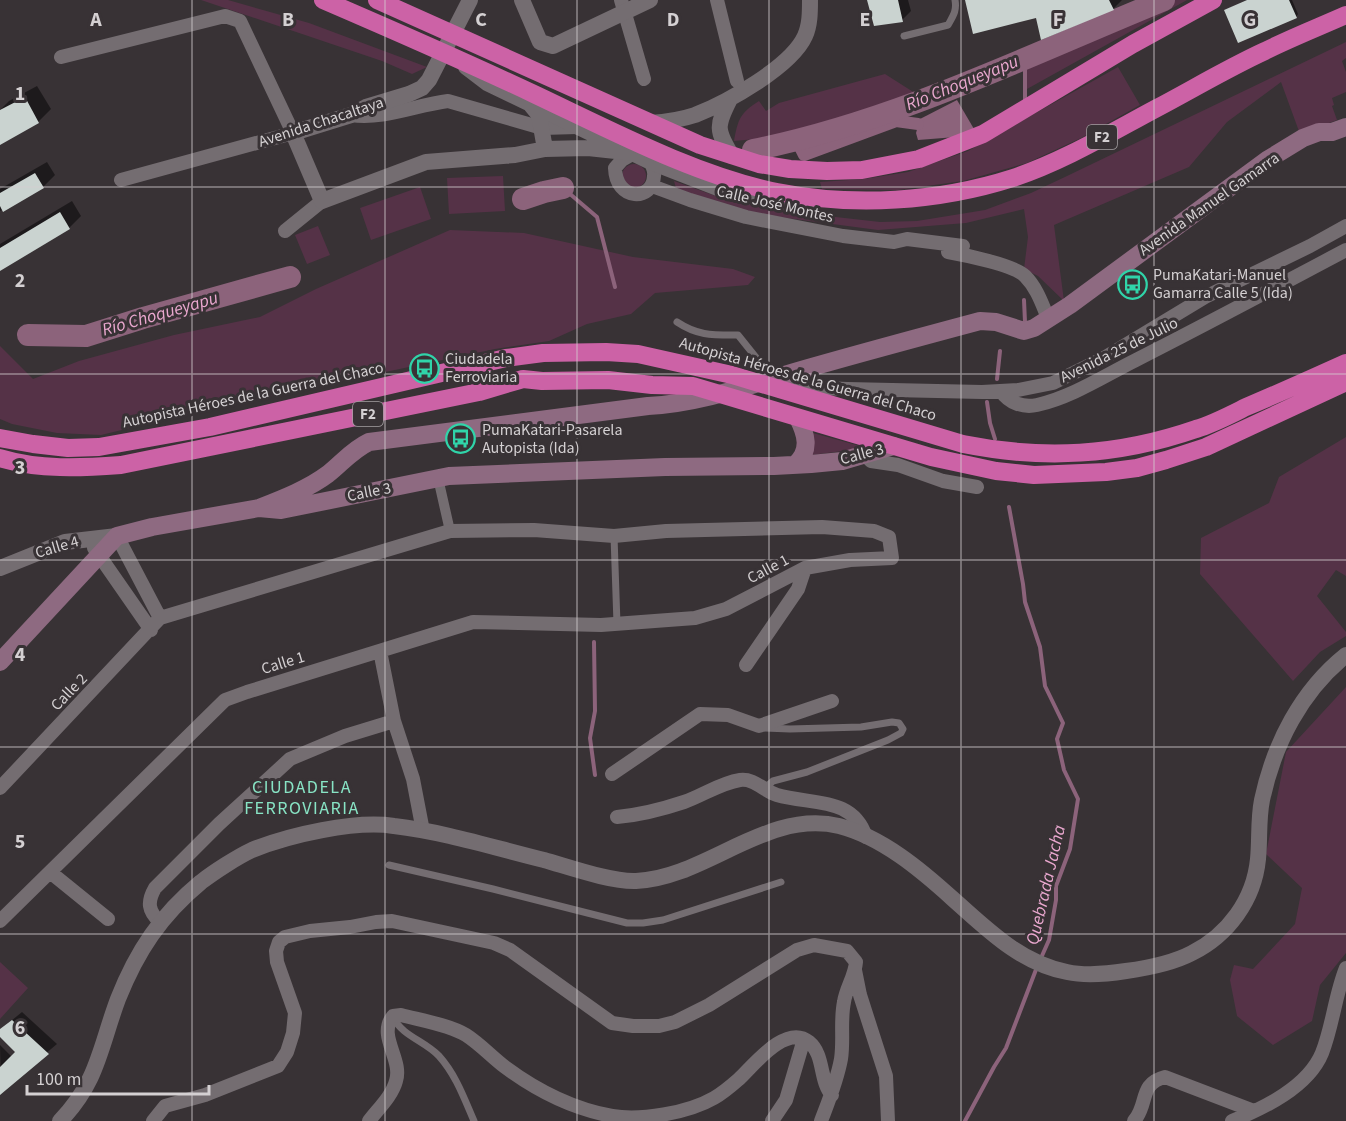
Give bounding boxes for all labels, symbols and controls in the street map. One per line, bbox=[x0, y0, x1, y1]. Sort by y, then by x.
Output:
text: A bbox=[89, 6, 102, 34]
text: B bbox=[282, 6, 294, 34]
text: C bbox=[475, 6, 487, 34]
text: D bbox=[667, 6, 679, 34]
text: E bbox=[860, 6, 870, 34]
text: F bbox=[1053, 6, 1063, 34]
text: G bbox=[1244, 6, 1256, 34]
water label: Río Choqueyapu bbox=[902, 49, 1022, 117]
text: 1 bbox=[15, 80, 25, 108]
street label: Avenida Chacaltaya bbox=[256, 91, 386, 153]
road number: F2 bbox=[1087, 125, 1117, 149]
street label: Avenida Manuel Gamarra bbox=[1134, 147, 1284, 261]
street label: Calle José Montes bbox=[714, 180, 836, 228]
place label: PumaKatari-Manuel Gamarra Calle 5 (Ida) bbox=[1153, 264, 1293, 304]
text: 2 bbox=[15, 267, 25, 295]
bus stop icon: PumaKatari-Manuel Gamarra Calle 5 (Ida) bbox=[1116, 268, 1148, 300]
water label: Río Choqueyapu bbox=[99, 285, 221, 343]
street label: Avenida 25 de Julio bbox=[1056, 312, 1182, 388]
street label: Autopista Héroes de la Guerra del Chaco bbox=[677, 332, 939, 426]
place label: Ciudadela Ferroviaria bbox=[445, 348, 517, 388]
bus stop icon: Ciudadela Ferroviaria bbox=[408, 352, 440, 384]
street label: Autopista Héroes de la Guerra del Chaco bbox=[120, 357, 386, 433]
road number: F2 bbox=[353, 402, 383, 426]
place label: PumaKatari-Pasarela Autopista (Ida) bbox=[482, 419, 622, 459]
bus stop icon: PumaKatari-Pasarela Autopista (Ida) bbox=[445, 423, 477, 455]
street label: Calle 3 bbox=[838, 438, 886, 470]
text: 3 bbox=[15, 454, 25, 482]
street label: Calle 3 bbox=[345, 477, 393, 507]
street label: Calle 4 bbox=[33, 530, 81, 564]
street label: Calle 1 bbox=[743, 549, 793, 589]
text: 4 bbox=[15, 641, 26, 669]
street label: Calle 1 bbox=[259, 646, 308, 680]
street label: Calle 2 bbox=[46, 668, 92, 716]
district label: CIUDADELA FERROVIARIA bbox=[244, 775, 360, 821]
water label: Quebrada Jacha bbox=[1020, 822, 1072, 947]
text: 5 bbox=[15, 828, 25, 856]
text: 6 bbox=[15, 1014, 25, 1042]
scale bar bbox=[27, 1058, 208, 1096]
text: 100 m bbox=[36, 1067, 81, 1092]

